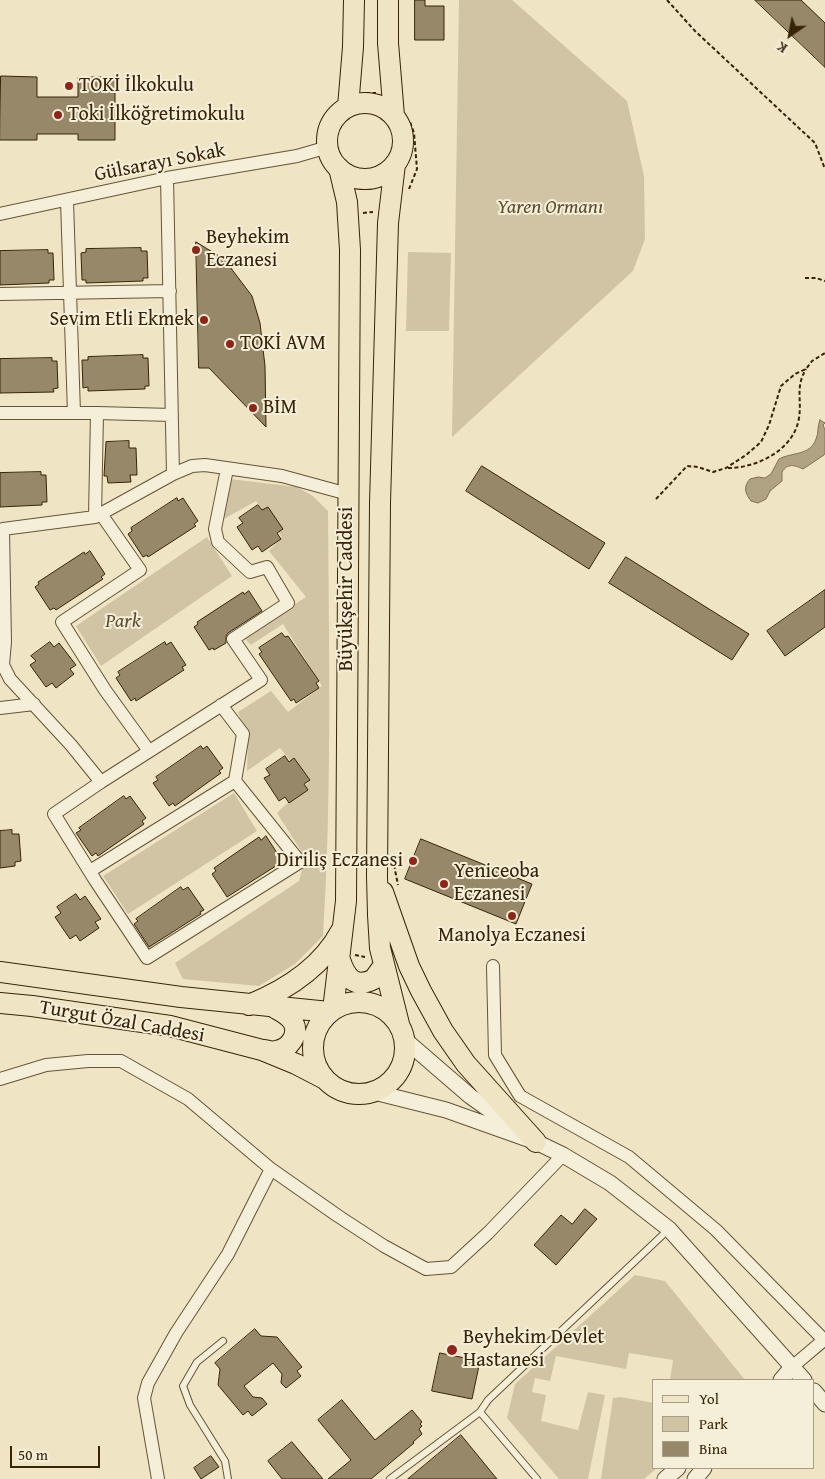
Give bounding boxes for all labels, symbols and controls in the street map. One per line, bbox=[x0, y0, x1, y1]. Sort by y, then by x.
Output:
north arrow bbox=[765, 10, 815, 60]
text: K bbox=[773, 37, 791, 58]
place label: TOKİ İlkokulu bbox=[79, 74, 194, 98]
marker: TOKİ İlkokulu bbox=[63, 80, 75, 92]
place label: Toki İlköğretimokulu bbox=[68, 103, 245, 127]
marker: Toki İlköğretimokulu bbox=[52, 109, 64, 121]
street label: Gülsarayı Sokak bbox=[93, 139, 227, 187]
park label: Yaren Ormanı bbox=[497, 196, 603, 220]
place label: Beyhekim Eczanesi bbox=[206, 226, 289, 273]
marker: Beyhekim Eczanesi bbox=[190, 244, 202, 256]
place label: Sevim Etli Ekmek bbox=[50, 308, 194, 332]
marker: Sevim Etli Ekmek bbox=[198, 314, 210, 326]
place label: TOKİ AVM bbox=[240, 332, 326, 356]
marker: TOKİ AVM bbox=[224, 338, 236, 350]
place label: BİM bbox=[263, 396, 297, 420]
marker: BİM bbox=[247, 402, 259, 414]
street label: Büyükşehir Caddesi bbox=[335, 507, 359, 671]
park label: Park bbox=[105, 610, 141, 634]
place label: Diriliş Eczanesi bbox=[276, 849, 403, 873]
marker: Diriliş Eczanesi bbox=[407, 855, 419, 867]
place label: Yeniceoba Eczanesi bbox=[454, 860, 539, 907]
marker: Yeniceoba Eczanesi bbox=[438, 878, 450, 890]
marker: Manolya Eczanesi bbox=[506, 910, 518, 922]
place label: Manolya Eczanesi bbox=[438, 924, 586, 948]
street label: Turgut Özal Caddesi bbox=[37, 996, 207, 1048]
place label: Beyhekim Devlet Hastanesi bbox=[463, 1326, 604, 1373]
marker: Beyhekim Devlet Hastanesi bbox=[445, 1343, 459, 1357]
legend bbox=[652, 1379, 815, 1469]
text: Yol bbox=[699, 1388, 719, 1409]
text: Park bbox=[699, 1413, 728, 1434]
scale bar bbox=[12, 1436, 102, 1468]
text: Bina bbox=[699, 1438, 727, 1459]
text: 50 m bbox=[18, 1444, 48, 1465]

